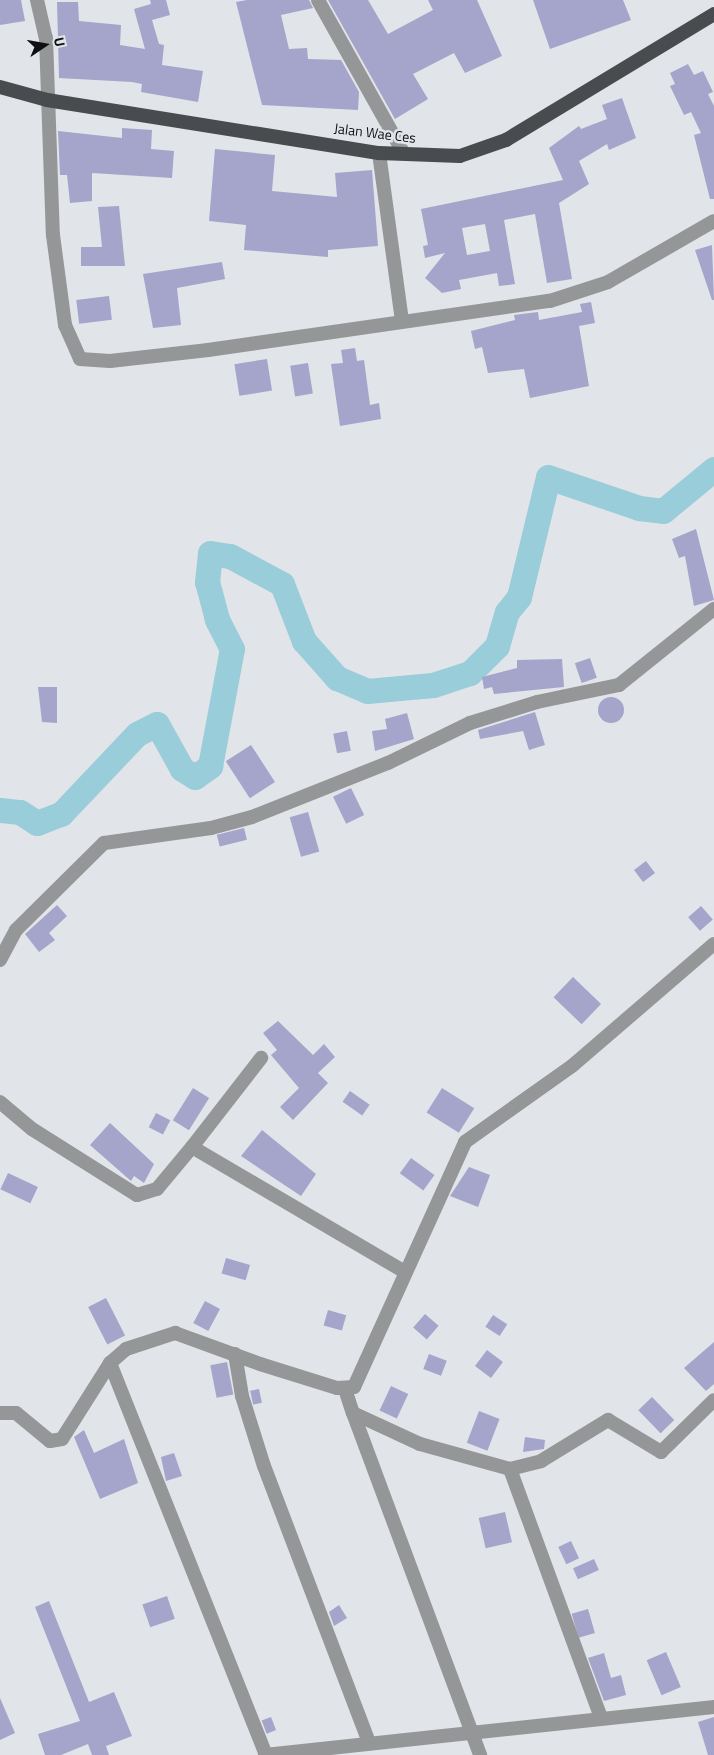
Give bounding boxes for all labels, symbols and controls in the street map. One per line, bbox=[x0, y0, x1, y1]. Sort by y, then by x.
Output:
north arrow bbox=[20, 20, 70, 70]
text: U bbox=[49, 35, 71, 48]
street label: Jalan Wae Ces bbox=[333, 120, 417, 146]

